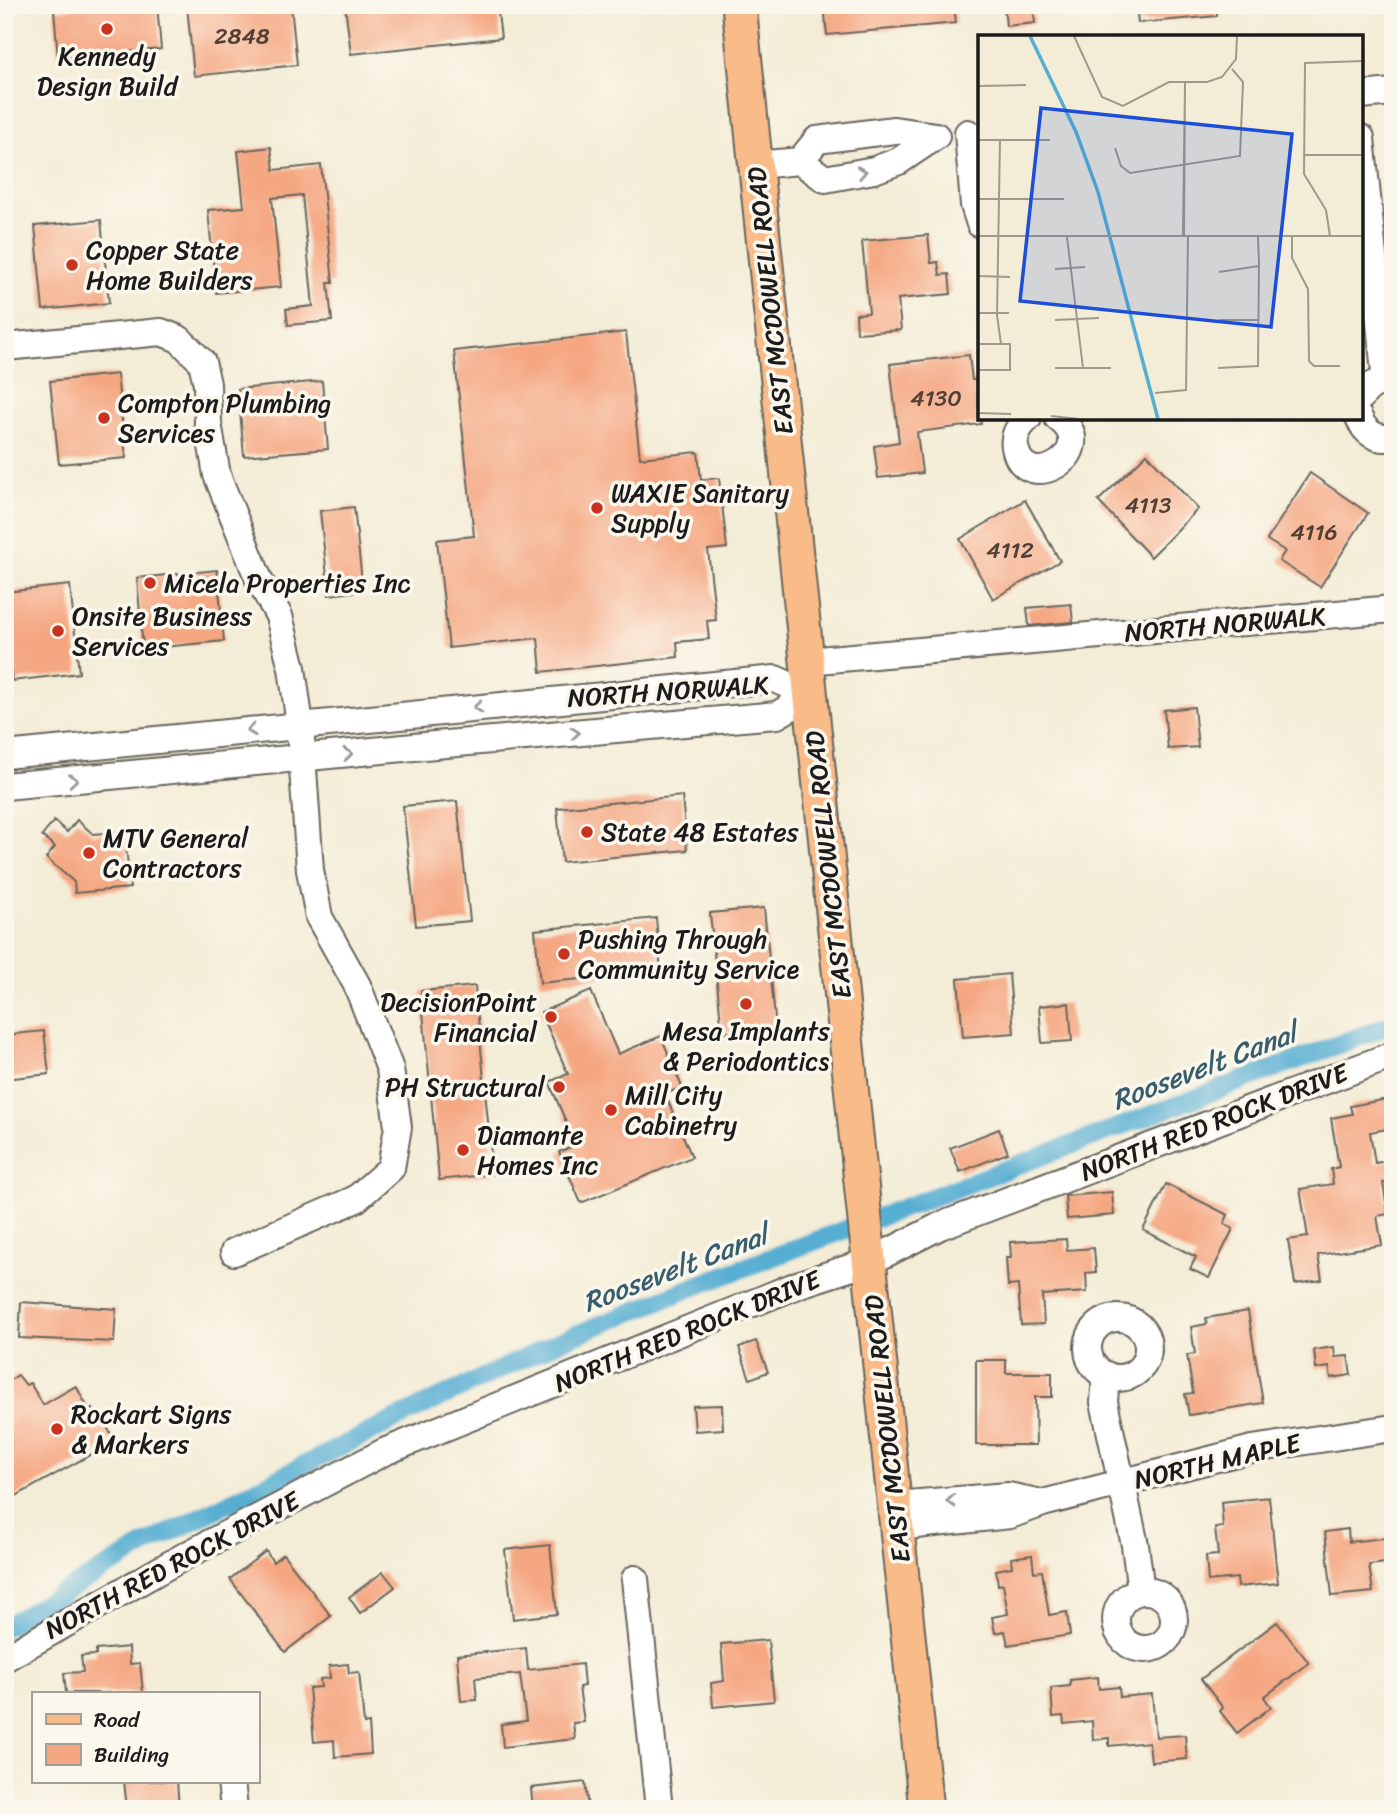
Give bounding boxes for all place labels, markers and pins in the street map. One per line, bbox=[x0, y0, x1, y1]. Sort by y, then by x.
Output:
marker: Kennedy Design Build bbox=[99, 21, 115, 37]
place label: Kennedy Design Build bbox=[37, 33, 180, 109]
place label: Copper State Home Builders bbox=[86, 227, 253, 303]
marker: Copper State Home Builders bbox=[64, 257, 80, 273]
place label: Compton Plumbing Services bbox=[118, 380, 331, 456]
marker: Compton Plumbing Services bbox=[96, 410, 112, 426]
place label: WAXIE Sanitary Supply bbox=[611, 470, 790, 546]
marker: WAXIE Sanitary Supply bbox=[589, 500, 605, 516]
place label: Micela Properties Inc bbox=[164, 560, 410, 606]
marker: Micela Properties Inc bbox=[142, 575, 158, 591]
place label: Onsite Business Services bbox=[72, 593, 253, 669]
marker: Onsite Business Services bbox=[50, 623, 66, 639]
place label: State 48 Estates bbox=[601, 809, 800, 855]
place label: MTV General Contractors bbox=[103, 815, 249, 891]
marker: State 48 Estates bbox=[579, 824, 595, 840]
marker: MTV General Contractors bbox=[81, 845, 97, 861]
place label: Pushing Through Community Service bbox=[578, 916, 800, 992]
marker: Pushing Through Community Service bbox=[556, 946, 572, 962]
place label: DecisionPoint Financial bbox=[380, 979, 538, 1055]
marker: Mesa Implants & Periodontics bbox=[738, 996, 754, 1012]
place label: Mesa Implants & Periodontics bbox=[662, 1008, 831, 1084]
marker: DecisionPoint Financial bbox=[543, 1009, 559, 1025]
place label: PH Structural bbox=[385, 1064, 546, 1110]
place label: Mill City Cabinetry bbox=[625, 1072, 737, 1148]
marker: PH Structural bbox=[551, 1079, 567, 1095]
marker: Mill City Cabinetry bbox=[603, 1102, 619, 1118]
place label: Diamante Homes Inc bbox=[477, 1112, 598, 1188]
marker: Diamante Homes Inc bbox=[455, 1142, 471, 1158]
place label: Rockart Signs & Markers bbox=[71, 1391, 232, 1467]
marker: Rockart Signs & Markers bbox=[49, 1421, 65, 1437]

